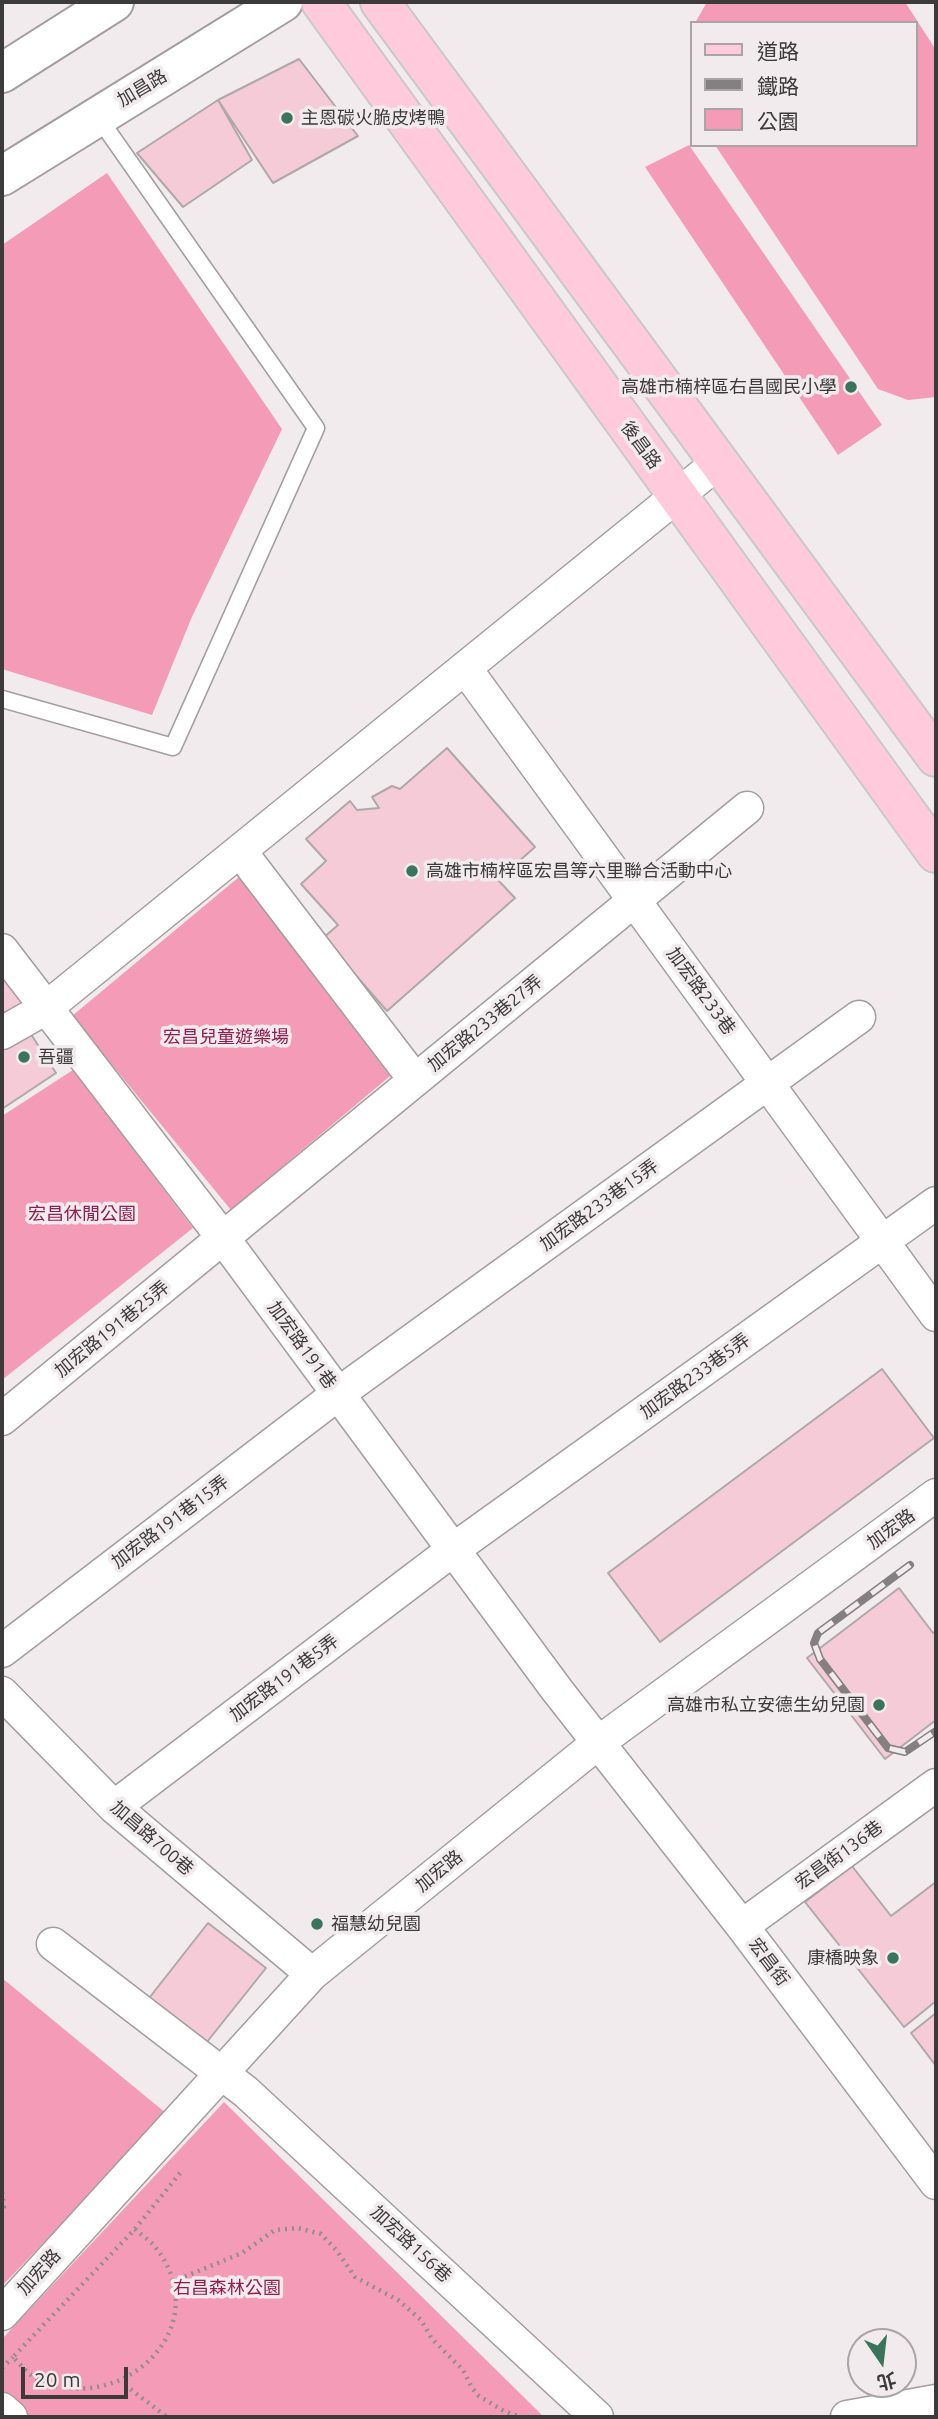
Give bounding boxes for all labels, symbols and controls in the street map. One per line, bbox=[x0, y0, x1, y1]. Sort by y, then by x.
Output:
legend bbox=[690, 21, 917, 147]
text: 道路 bbox=[757, 39, 799, 63]
street label: 加昌路 bbox=[113, 65, 171, 111]
text: 鐵路 bbox=[757, 74, 799, 98]
place label: 主恩碳火脆皮烤鴨 bbox=[301, 107, 445, 129]
text: 公園 bbox=[757, 109, 799, 133]
marker: 主恩碳火脆皮烤鴨 bbox=[279, 110, 295, 126]
place label: 高雄市楠梓區右昌國民小學 bbox=[621, 376, 837, 398]
marker: 高雄市楠梓區右昌國民小學 bbox=[843, 379, 859, 395]
street label: 後昌路 bbox=[616, 417, 666, 473]
place label: 高雄市楠梓區宏昌等六里聯合活動中心 bbox=[426, 860, 732, 882]
marker: 高雄市楠梓區宏昌等六里聯合活動中心 bbox=[404, 863, 420, 879]
street label: 加宏路233巷 bbox=[662, 943, 740, 1039]
street label: 加宏路233巷27弄 bbox=[424, 970, 546, 1076]
park label: 宏昌兒童遊樂場 bbox=[163, 1026, 289, 1048]
place label: 吾疆 bbox=[38, 1046, 74, 1068]
marker: 吾疆 bbox=[16, 1049, 32, 1065]
street label: 加宏路233巷15弄 bbox=[536, 1155, 662, 1255]
park label: 宏昌休閒公園 bbox=[28, 1203, 136, 1225]
street label: 加宏路191巷25弄 bbox=[51, 1276, 173, 1382]
street label: 加宏路191巷 bbox=[263, 1297, 341, 1393]
street label: 加宏路233巷5弄 bbox=[636, 1329, 754, 1423]
street label: 加宏路191巷15弄 bbox=[107, 1471, 233, 1573]
street label: 加宏路 bbox=[863, 1504, 919, 1554]
street label: 加宏路191巷5弄 bbox=[225, 1630, 343, 1726]
place label: 高雄市私立安德生幼兒園 bbox=[667, 1694, 865, 1716]
marker: 高雄市私立安德生幼兒園 bbox=[871, 1697, 887, 1713]
street label: 加昌路700巷 bbox=[106, 1796, 198, 1880]
street label: 宏昌街136巷 bbox=[791, 1816, 887, 1894]
street label: 加宏路 bbox=[411, 1846, 467, 1896]
place label: 福慧幼兒園 bbox=[331, 1913, 421, 1935]
marker: 福慧幼兒園 bbox=[309, 1916, 325, 1932]
street label: 宏昌街 bbox=[744, 1934, 794, 1990]
place label: 康橋映象 bbox=[807, 1947, 879, 1969]
marker: 康橋映象 bbox=[885, 1950, 901, 1966]
street label: 加宏路156巷 bbox=[366, 2201, 456, 2287]
street label: 加宏路 bbox=[13, 2245, 65, 2299]
park label: 右昌森林公園 bbox=[173, 2277, 281, 2299]
north arrow bbox=[847, 2328, 917, 2398]
scale bar bbox=[24, 2352, 131, 2396]
text: 20 m bbox=[34, 2367, 81, 2391]
text: 北 bbox=[875, 2368, 898, 2394]

